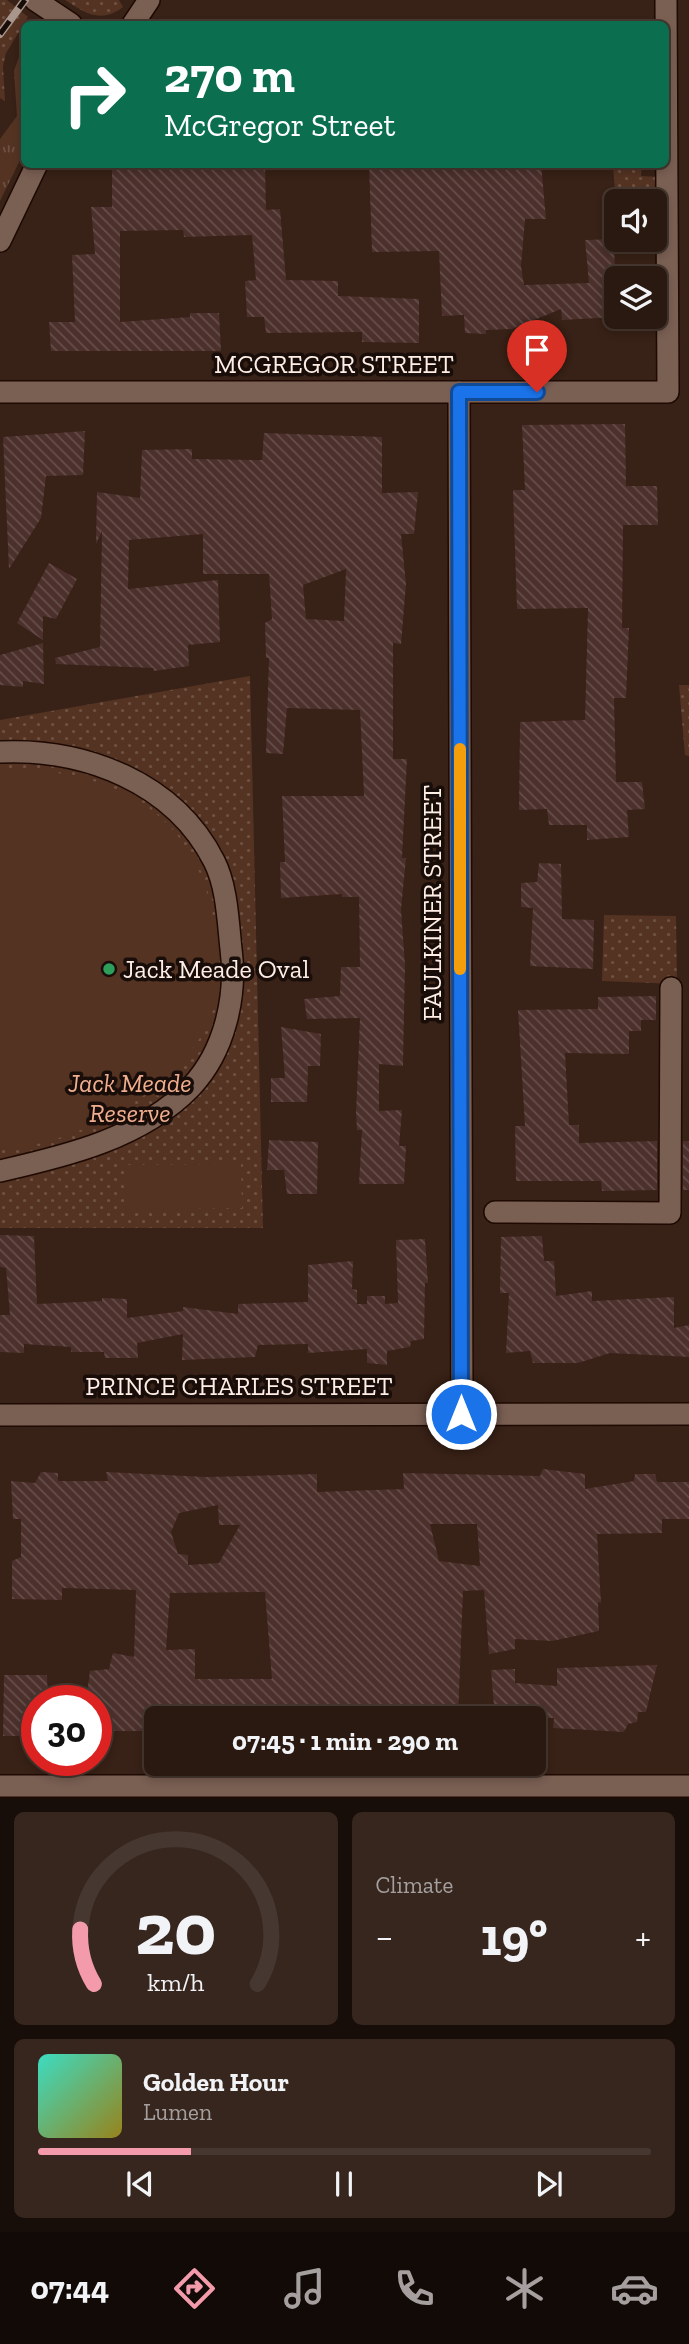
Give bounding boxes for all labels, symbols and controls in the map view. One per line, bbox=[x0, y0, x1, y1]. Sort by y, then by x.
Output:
text: 270 m bbox=[164, 46, 295, 105]
icon: right bbox=[49, 49, 140, 140]
text: McGregor Street bbox=[164, 106, 395, 144]
map controls bbox=[604, 189, 667, 329]
button: sound bbox=[604, 189, 667, 252]
button: layers bbox=[604, 266, 667, 329]
pin bbox=[507, 320, 567, 392]
icon: arrive bbox=[518, 331, 556, 369]
street label: MCGREGOR STREET bbox=[214, 348, 454, 380]
street label: FAULKINER STREET bbox=[416, 785, 448, 1021]
place label: Jack Meade Oval bbox=[123, 953, 309, 985]
marker: Jack Meade Oval bbox=[101, 961, 117, 977]
park label: Jack Meade Reserve bbox=[67, 1067, 192, 1129]
street label: PRINCE CHARLES STREET bbox=[85, 1370, 393, 1402]
position arrow bbox=[424, 1377, 498, 1451]
speed limit sign: 30 bbox=[21, 1685, 112, 1776]
text: 07:45 · 1 min · 290 m bbox=[232, 1725, 458, 1757]
text: Climate bbox=[376, 1871, 453, 1899]
text: 20 bbox=[135, 1886, 216, 1974]
text: 19° bbox=[481, 1906, 548, 1968]
text: − bbox=[376, 1914, 393, 1960]
text: + bbox=[635, 1914, 651, 1960]
text: km/h bbox=[147, 1967, 204, 1997]
text: Golden Hour bbox=[143, 2066, 289, 2098]
text: Lumen bbox=[143, 2098, 212, 2126]
icon: previous bbox=[121, 2165, 159, 2203]
icon: pause bbox=[325, 2165, 363, 2203]
icon: next bbox=[530, 2165, 568, 2203]
icon: directions bbox=[170, 2264, 219, 2313]
icon: music bbox=[280, 2264, 329, 2313]
icon: phone bbox=[390, 2264, 439, 2313]
icon: climate bbox=[500, 2264, 549, 2313]
icon: car bbox=[610, 2264, 659, 2313]
text: 07:44 bbox=[30, 2269, 109, 2307]

